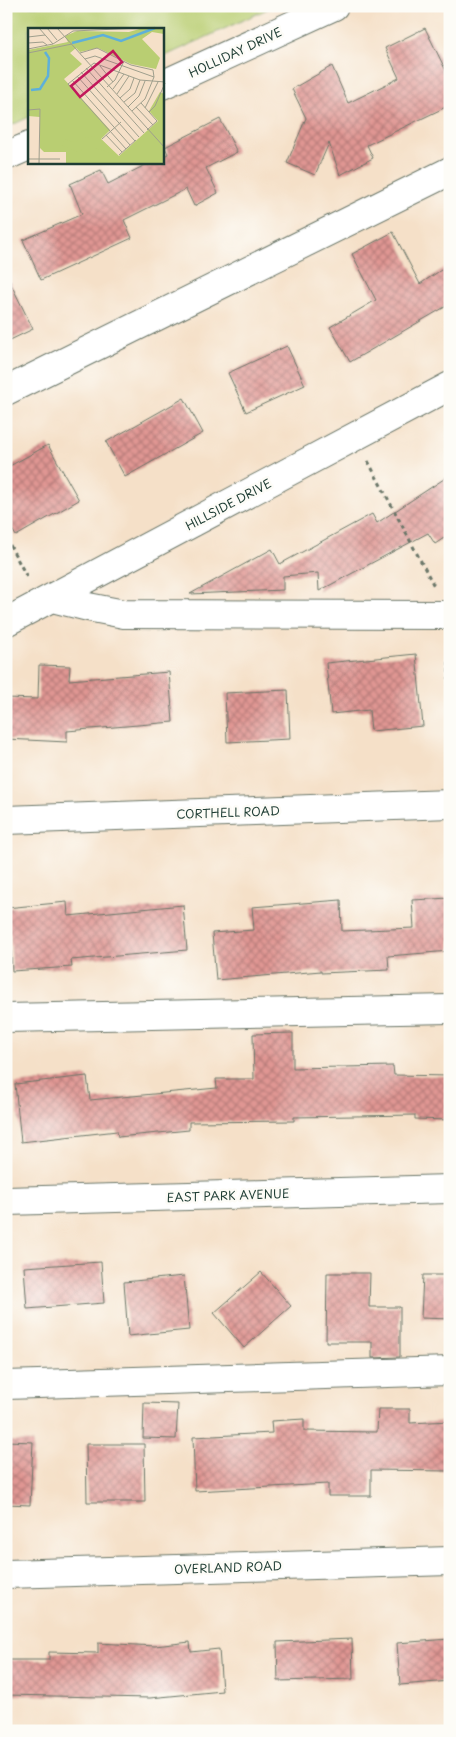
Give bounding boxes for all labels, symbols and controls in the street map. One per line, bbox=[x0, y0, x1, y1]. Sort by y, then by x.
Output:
street label: HOLLIDAY DRIVE bbox=[185, 22, 285, 82]
inset map bbox=[28, 28, 164, 164]
street label: HILLSIDE DRIVE bbox=[182, 474, 274, 534]
street label: CORTHELL ROAD bbox=[176, 801, 280, 823]
street label: EAST PARK AVENUE bbox=[166, 1184, 290, 1206]
street label: OVERLAND ROAD bbox=[174, 1556, 282, 1578]

